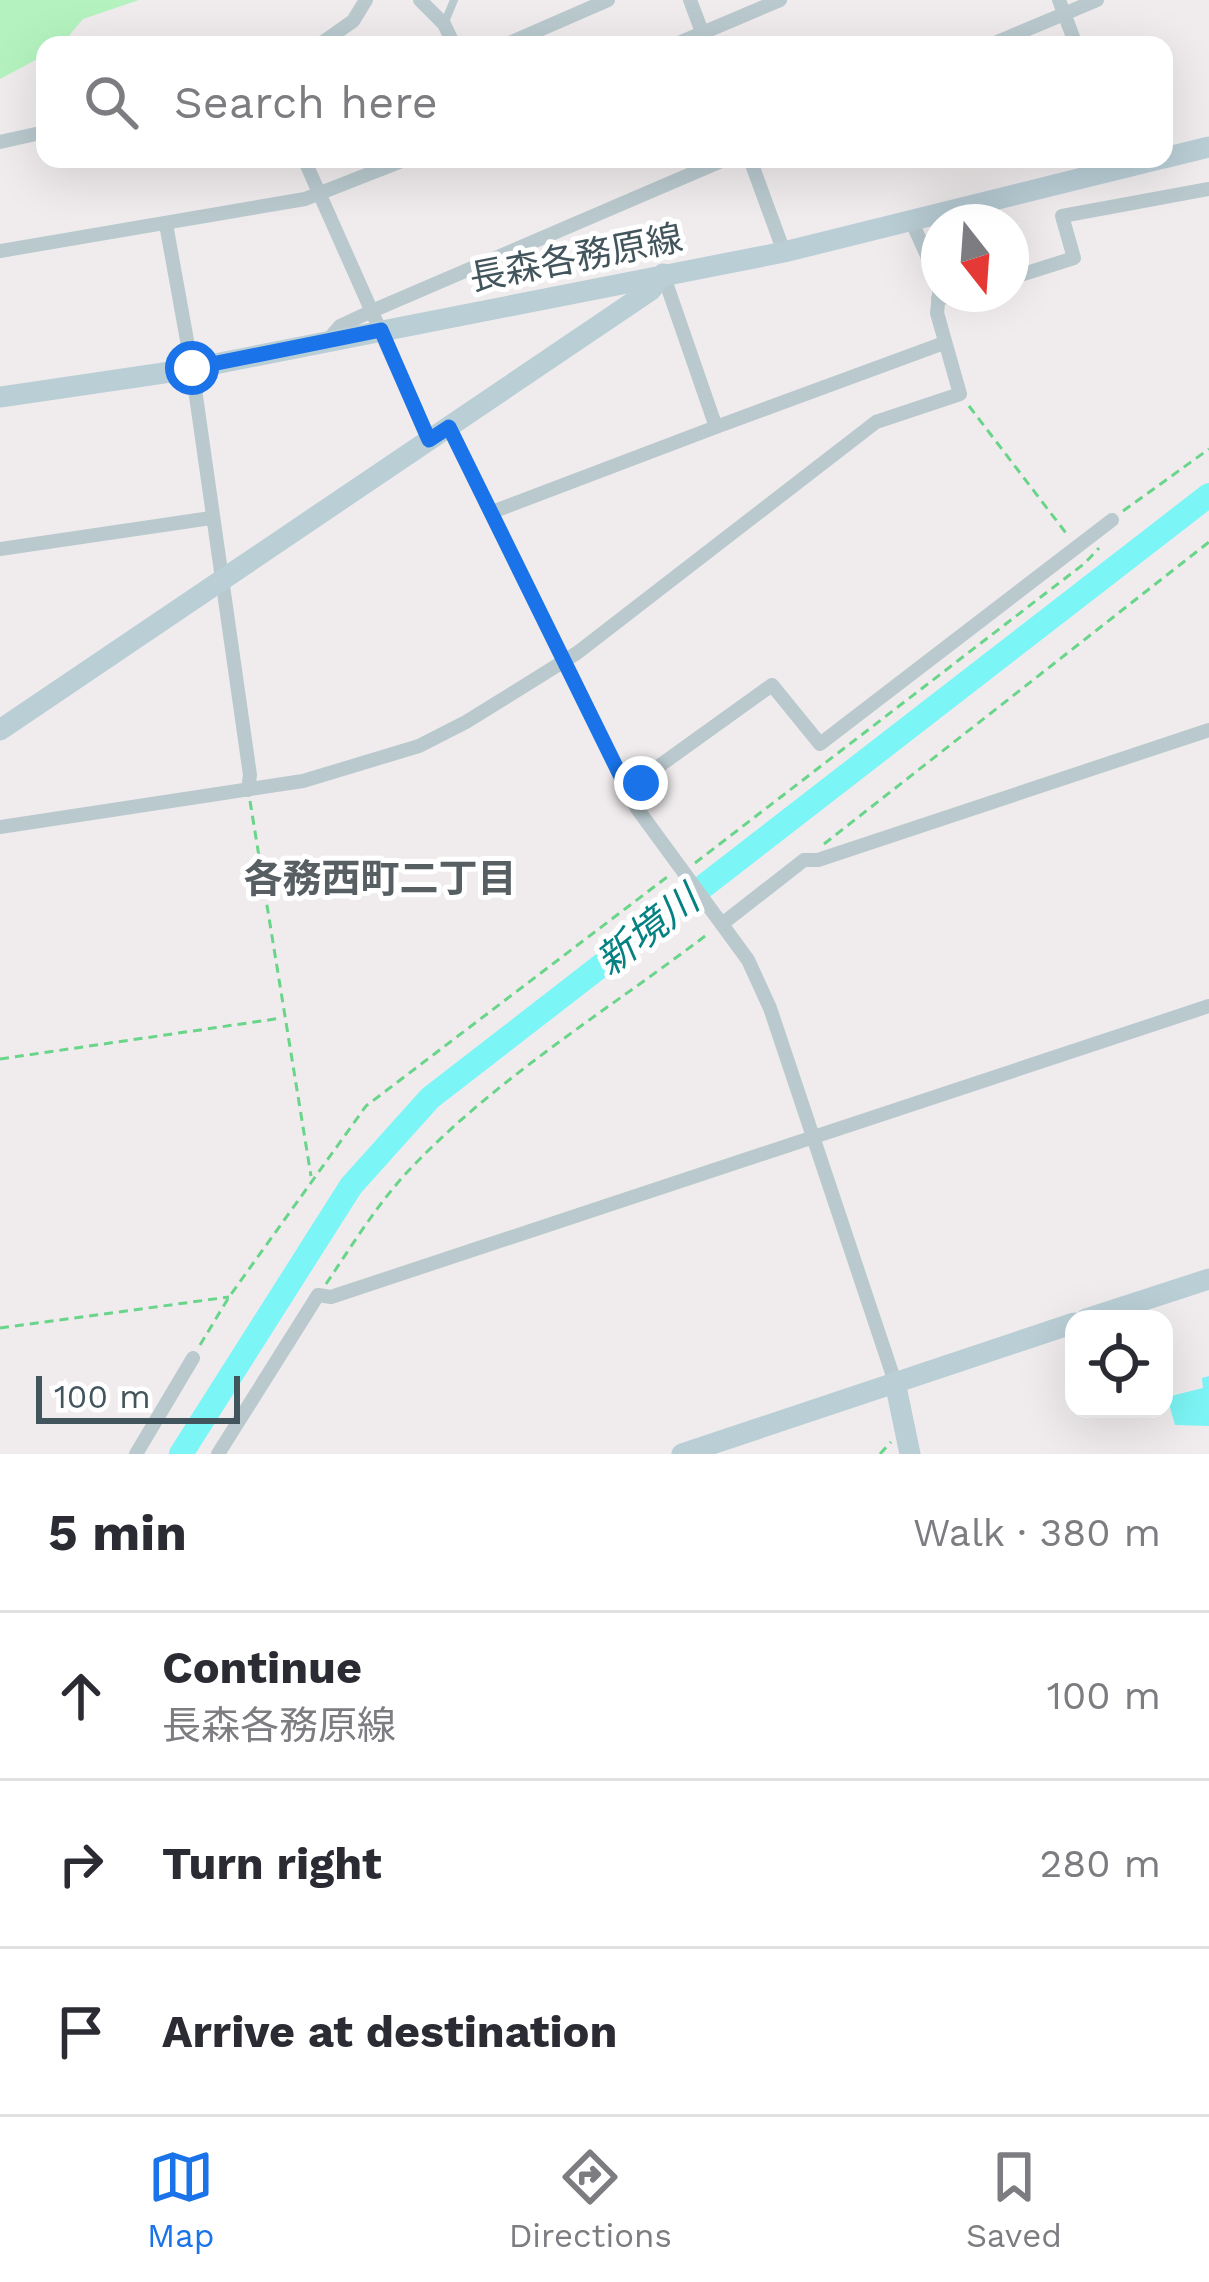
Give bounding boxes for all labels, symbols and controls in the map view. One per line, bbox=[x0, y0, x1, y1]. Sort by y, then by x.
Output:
search box bbox=[36, 36, 1173, 168]
icon: search bbox=[78, 69, 144, 135]
text: Search here bbox=[174, 76, 438, 129]
north arrow bbox=[921, 204, 1029, 312]
street label: 長森各務原線 bbox=[466, 217, 686, 299]
route start bbox=[165, 341, 219, 395]
route end bbox=[614, 756, 668, 810]
district label: 各務西町二丁目 bbox=[243, 856, 517, 901]
water label: 新境川 bbox=[587, 874, 710, 984]
map controls bbox=[1065, 1310, 1173, 1418]
button: locate bbox=[1065, 1310, 1173, 1418]
scale bar bbox=[36, 1370, 240, 1423]
text: 100 m bbox=[54, 1377, 151, 1416]
text: 5 min bbox=[48, 1503, 187, 1562]
text: Walk · 380 m bbox=[913, 1510, 1161, 1555]
text: Continue bbox=[162, 1641, 362, 1694]
icon: ahead bbox=[48, 1663, 114, 1729]
text: 100 m bbox=[1047, 1673, 1161, 1718]
text: 長森各務原線 bbox=[162, 1703, 396, 1748]
icon: right bbox=[48, 1831, 114, 1897]
text: Turn right bbox=[162, 1837, 382, 1890]
text: 280 m bbox=[1040, 1841, 1161, 1886]
icon: arrive bbox=[48, 1999, 114, 2065]
text: Arrive at destination bbox=[162, 2005, 617, 2058]
tab: Map bbox=[147, 2144, 214, 2255]
tab: Directions bbox=[509, 2144, 672, 2255]
tab: Saved bbox=[966, 2144, 1062, 2255]

